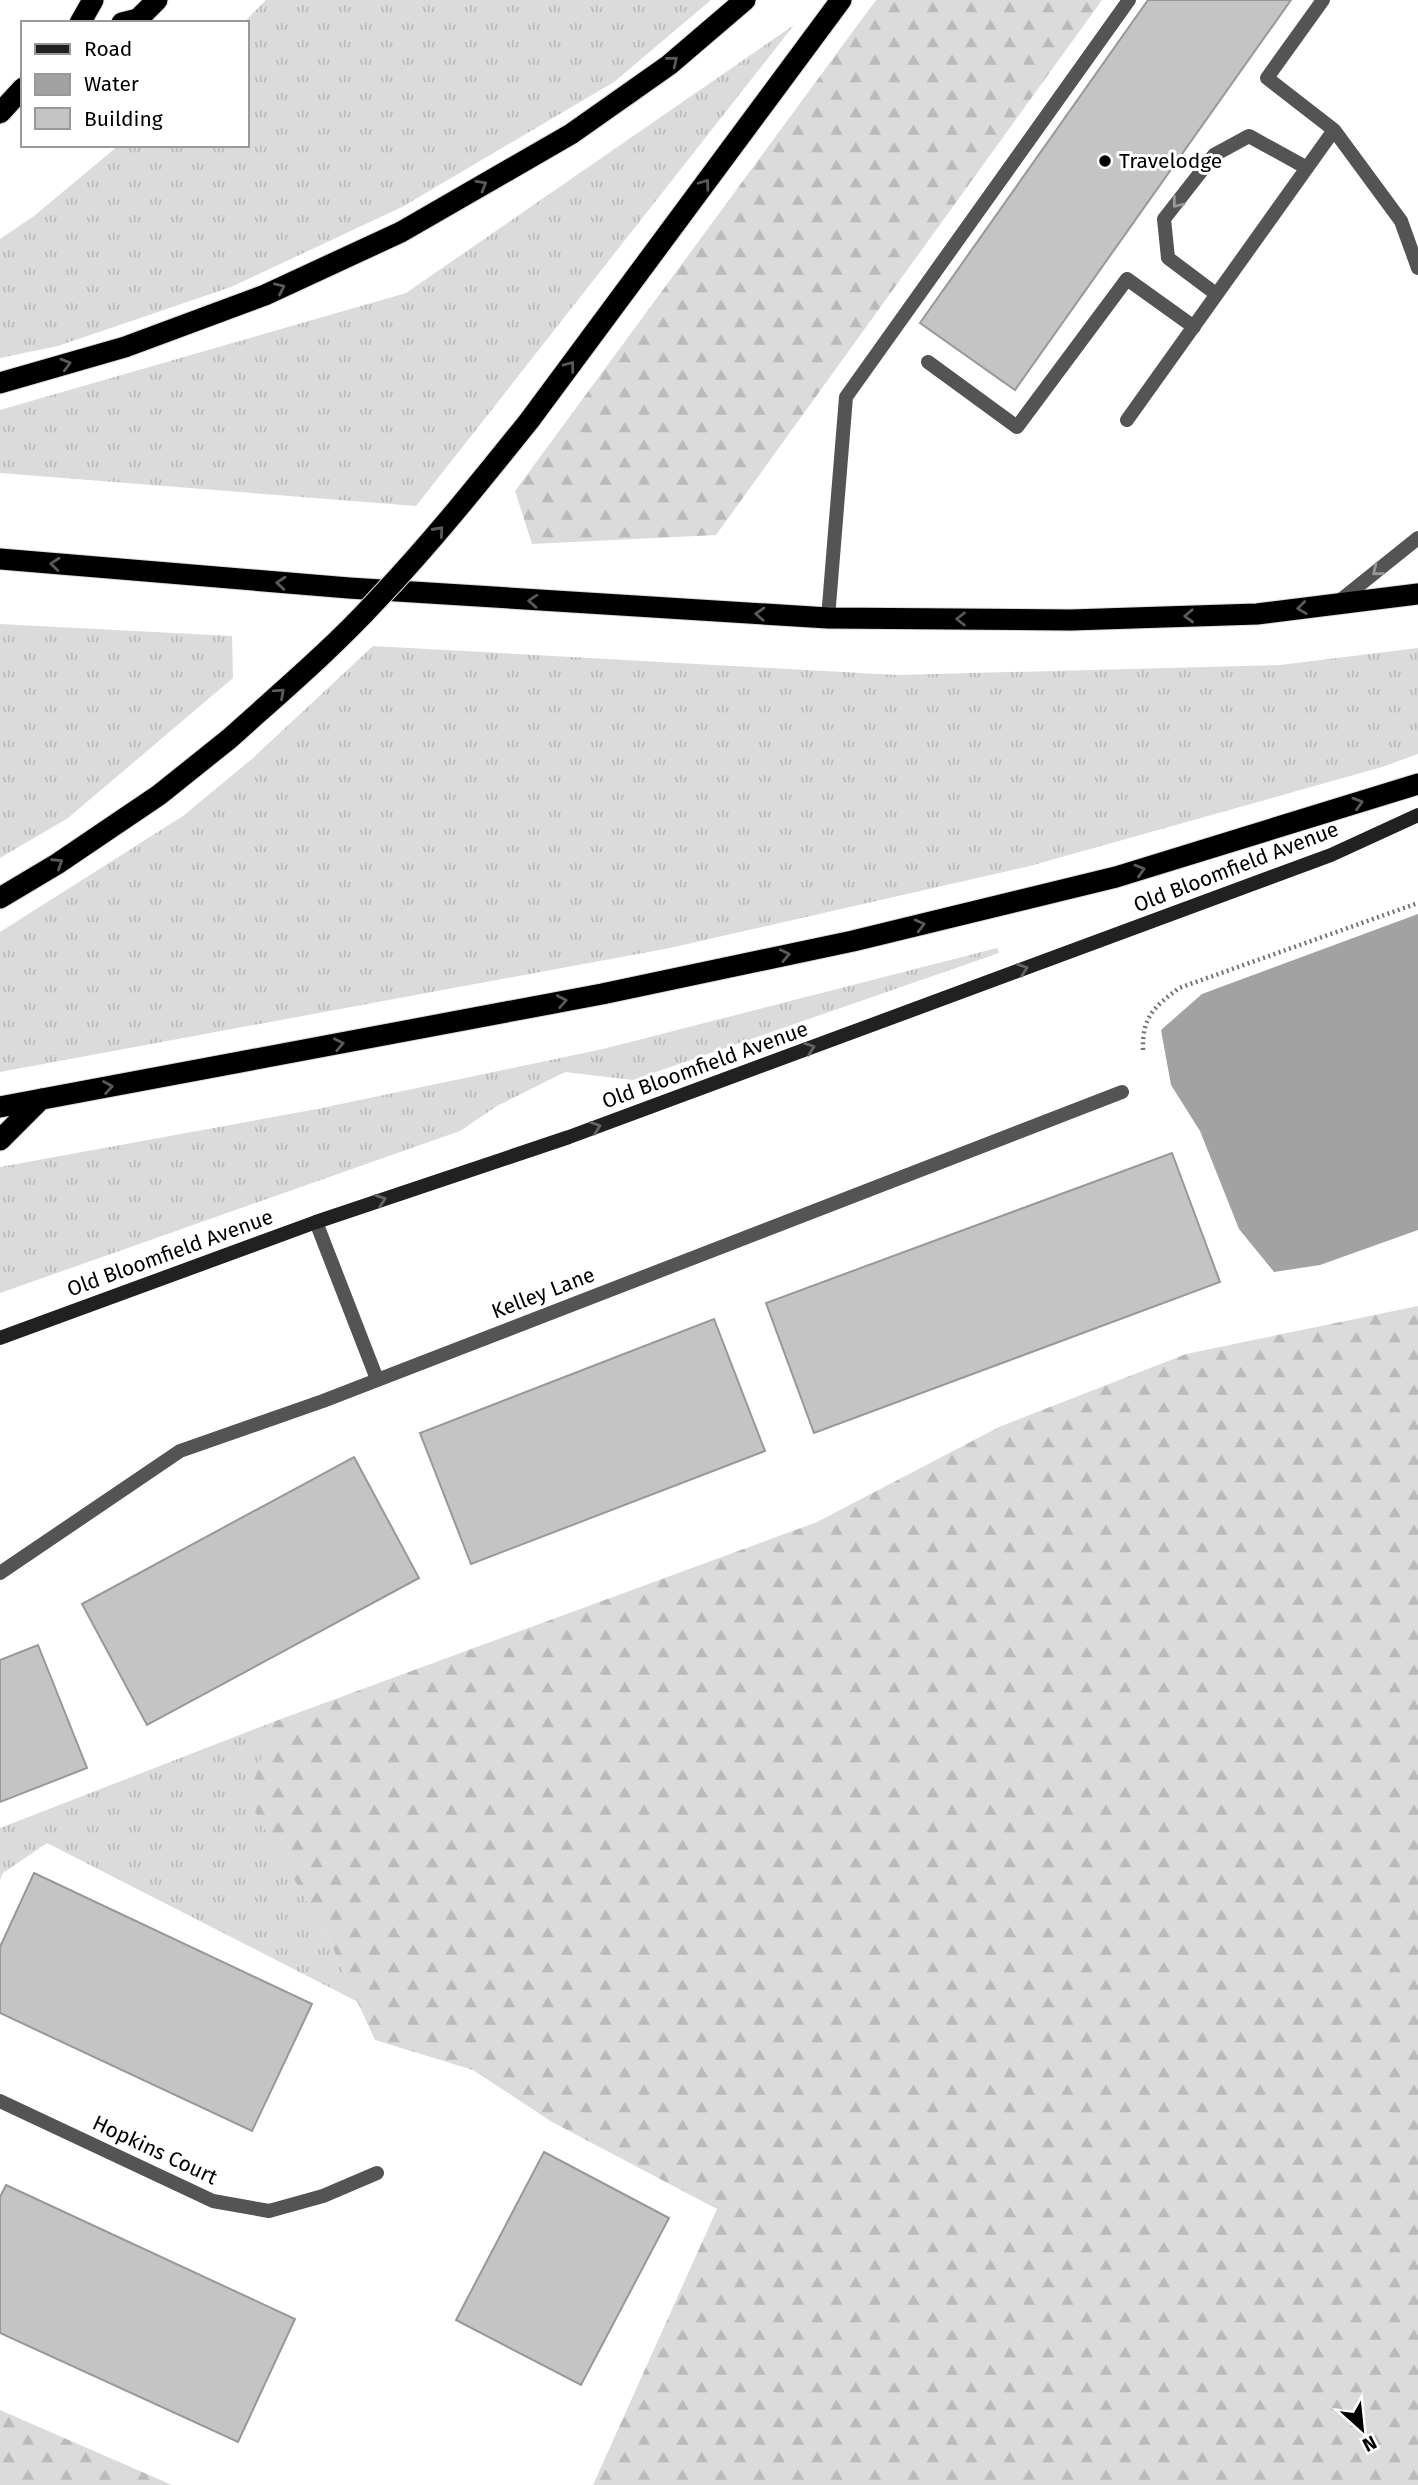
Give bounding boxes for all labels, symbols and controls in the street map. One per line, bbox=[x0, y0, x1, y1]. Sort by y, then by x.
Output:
legend bbox=[21, 21, 248, 147]
text: Road bbox=[84, 36, 132, 62]
one-way arrow bbox=[664, 57, 677, 69]
text: Water bbox=[84, 71, 139, 97]
text: Building bbox=[84, 106, 163, 132]
place label: Travelodge bbox=[1119, 148, 1222, 174]
marker: Travelodge bbox=[1097, 153, 1113, 169]
one-way arrow bbox=[697, 179, 709, 191]
one-way arrow bbox=[475, 180, 488, 193]
one-way arrow bbox=[1172, 195, 1185, 207]
one-way arrow bbox=[273, 282, 285, 296]
one-way arrow bbox=[59, 358, 71, 373]
one-way arrow bbox=[561, 361, 574, 374]
one-way arrow bbox=[431, 526, 443, 539]
one-way arrow bbox=[49, 557, 60, 572]
one-way arrow bbox=[1373, 563, 1386, 575]
one-way arrow bbox=[276, 576, 287, 591]
one-way arrow bbox=[527, 593, 538, 608]
one-way arrow bbox=[1296, 601, 1307, 616]
one-way arrow bbox=[754, 607, 765, 622]
one-way arrow bbox=[1183, 608, 1194, 623]
one-way arrow bbox=[956, 611, 966, 627]
one-way arrow bbox=[272, 689, 285, 702]
one-way arrow bbox=[1351, 796, 1363, 811]
street label: Old Bloomfield Avenue bbox=[1130, 816, 1342, 918]
one-way arrow bbox=[51, 858, 64, 871]
one-way arrow bbox=[1134, 863, 1146, 878]
one-way arrow bbox=[914, 919, 926, 933]
one-way arrow bbox=[779, 949, 791, 964]
one-way arrow bbox=[1017, 963, 1029, 977]
one-way arrow bbox=[556, 995, 568, 1010]
street label: Old Bloomfield Avenue bbox=[598, 1016, 812, 1114]
one-way arrow bbox=[333, 1037, 345, 1052]
one-way arrow bbox=[803, 1042, 815, 1056]
one-way arrow bbox=[102, 1080, 114, 1095]
one-way arrow bbox=[590, 1121, 602, 1135]
one-way arrow bbox=[374, 1194, 387, 1208]
street label: Old Bloomfield Avenue bbox=[63, 1204, 277, 1302]
street label: Kelley Lane bbox=[488, 1261, 598, 1325]
street label: Hopkins Court bbox=[88, 2110, 222, 2190]
north arrow bbox=[1327, 2394, 1397, 2464]
text: N bbox=[1359, 2431, 1380, 2457]

